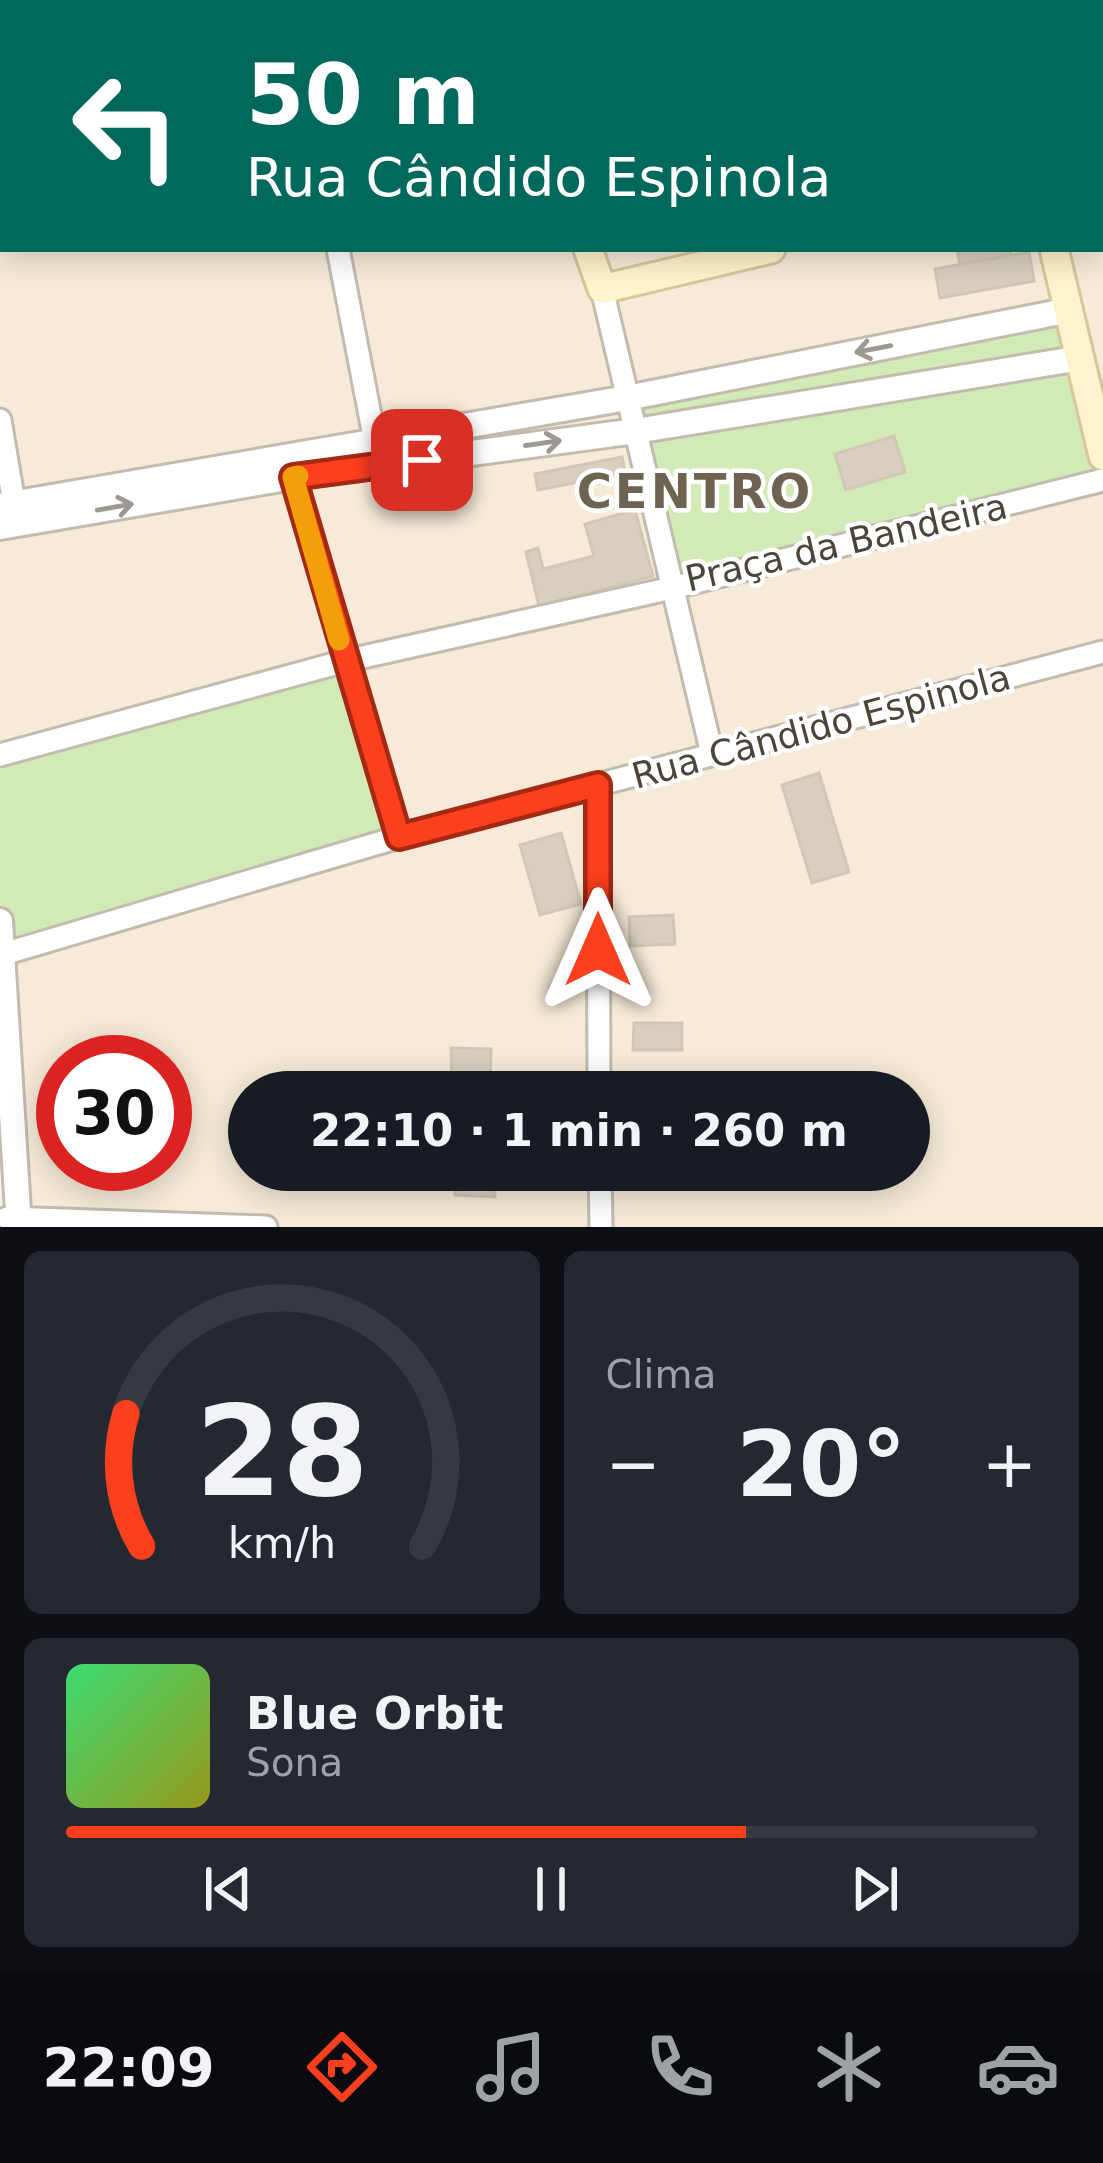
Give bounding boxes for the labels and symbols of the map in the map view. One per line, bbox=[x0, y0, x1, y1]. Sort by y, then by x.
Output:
one-way arrow bbox=[854, 339, 893, 361]
pin bbox=[371, 409, 473, 511]
one-way arrow bbox=[522, 432, 561, 454]
district label: CENTRO bbox=[577, 463, 813, 519]
street label: Praça da Bandeira bbox=[681, 486, 1011, 599]
one-way arrow bbox=[95, 495, 134, 518]
street label: Rua Cândido Espinola bbox=[627, 656, 1015, 797]
position arrow bbox=[535, 887, 661, 1013]
speed limit sign: 30 bbox=[36, 1035, 192, 1191]

